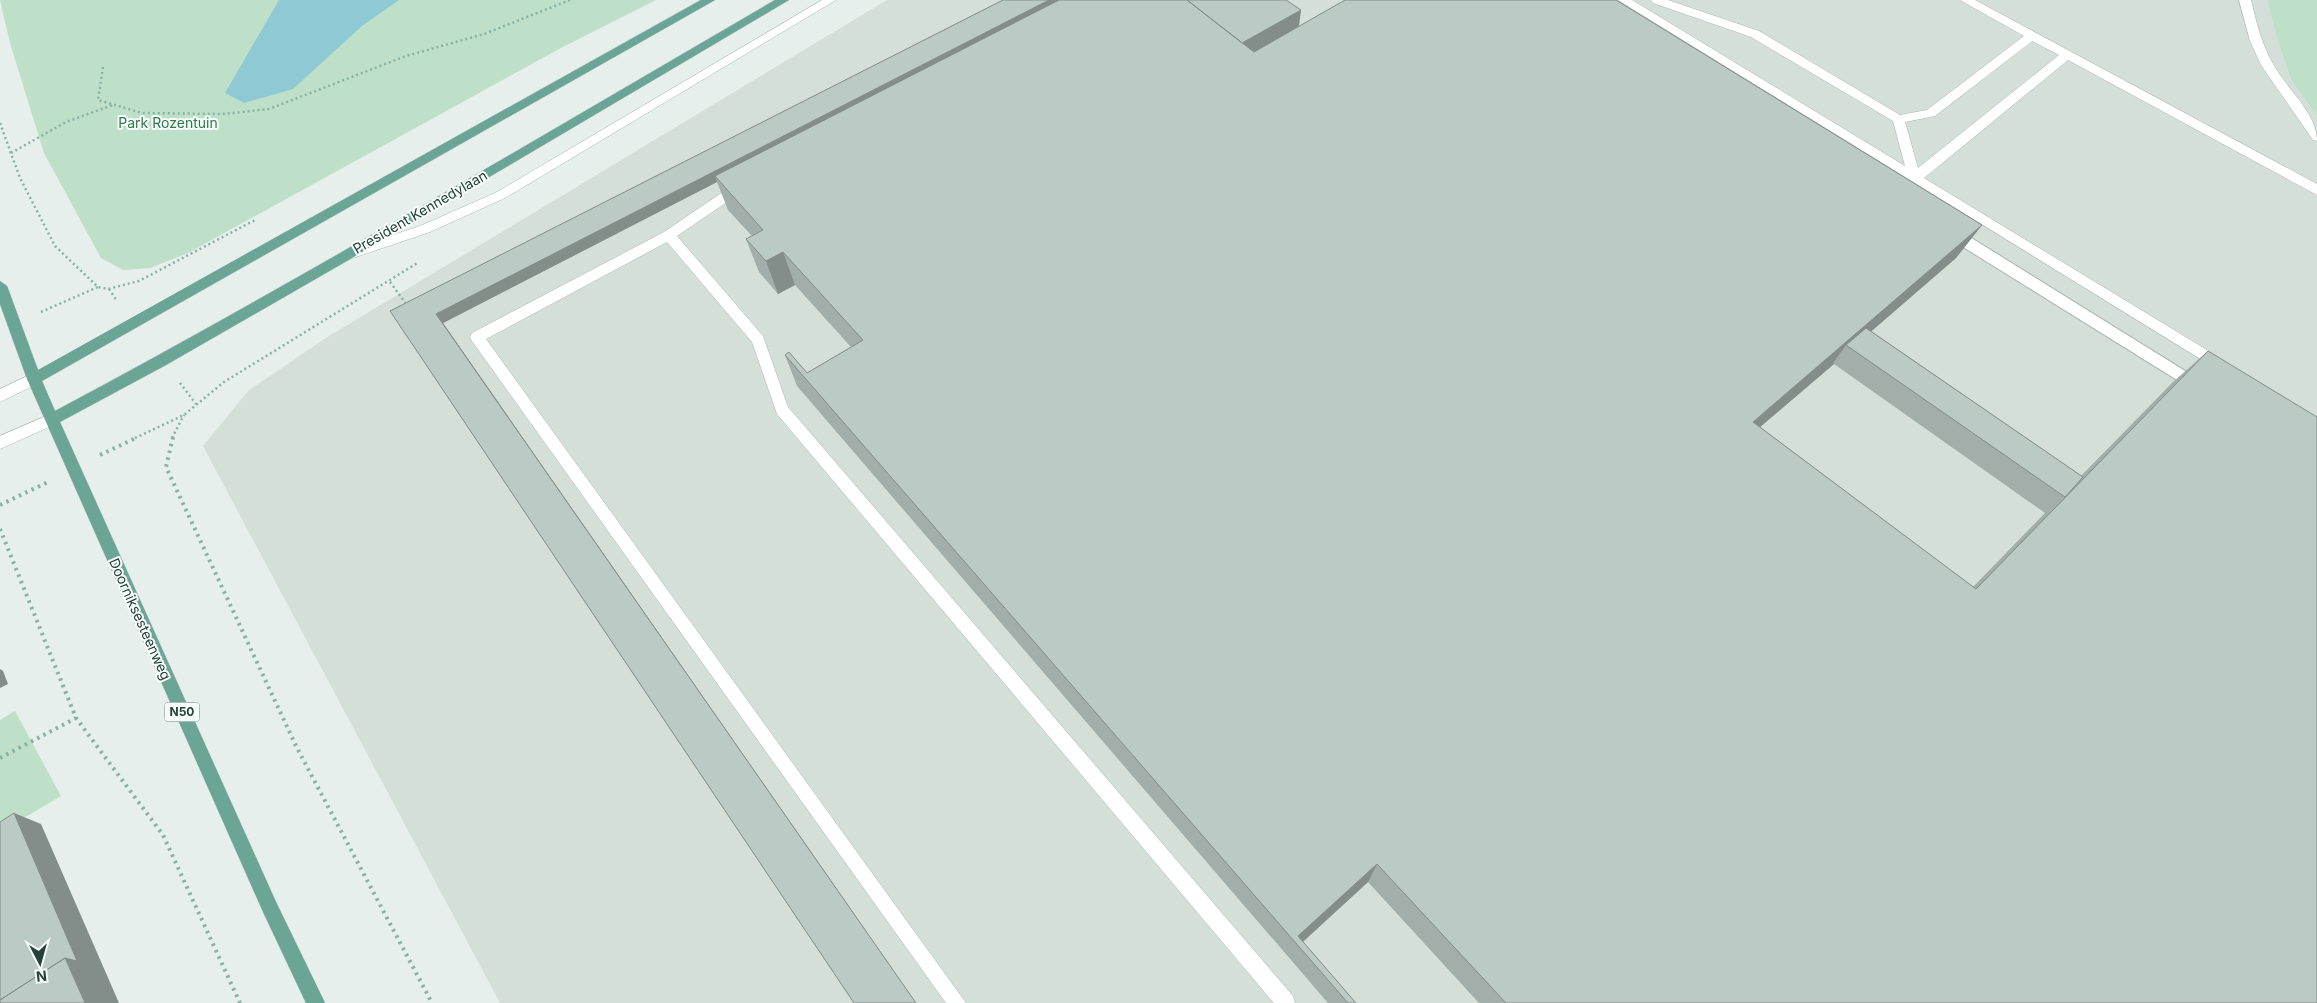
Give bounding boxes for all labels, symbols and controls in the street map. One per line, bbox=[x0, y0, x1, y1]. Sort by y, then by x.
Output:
park label: Park Rozentuin bbox=[118, 114, 218, 131]
street label: President Kennedylaan bbox=[350, 166, 490, 257]
street label: Doorniksesteenweg bbox=[106, 555, 175, 682]
road number: N50 bbox=[164, 702, 200, 722]
north arrow bbox=[15, 938, 65, 988]
text: N bbox=[35, 967, 48, 985]

